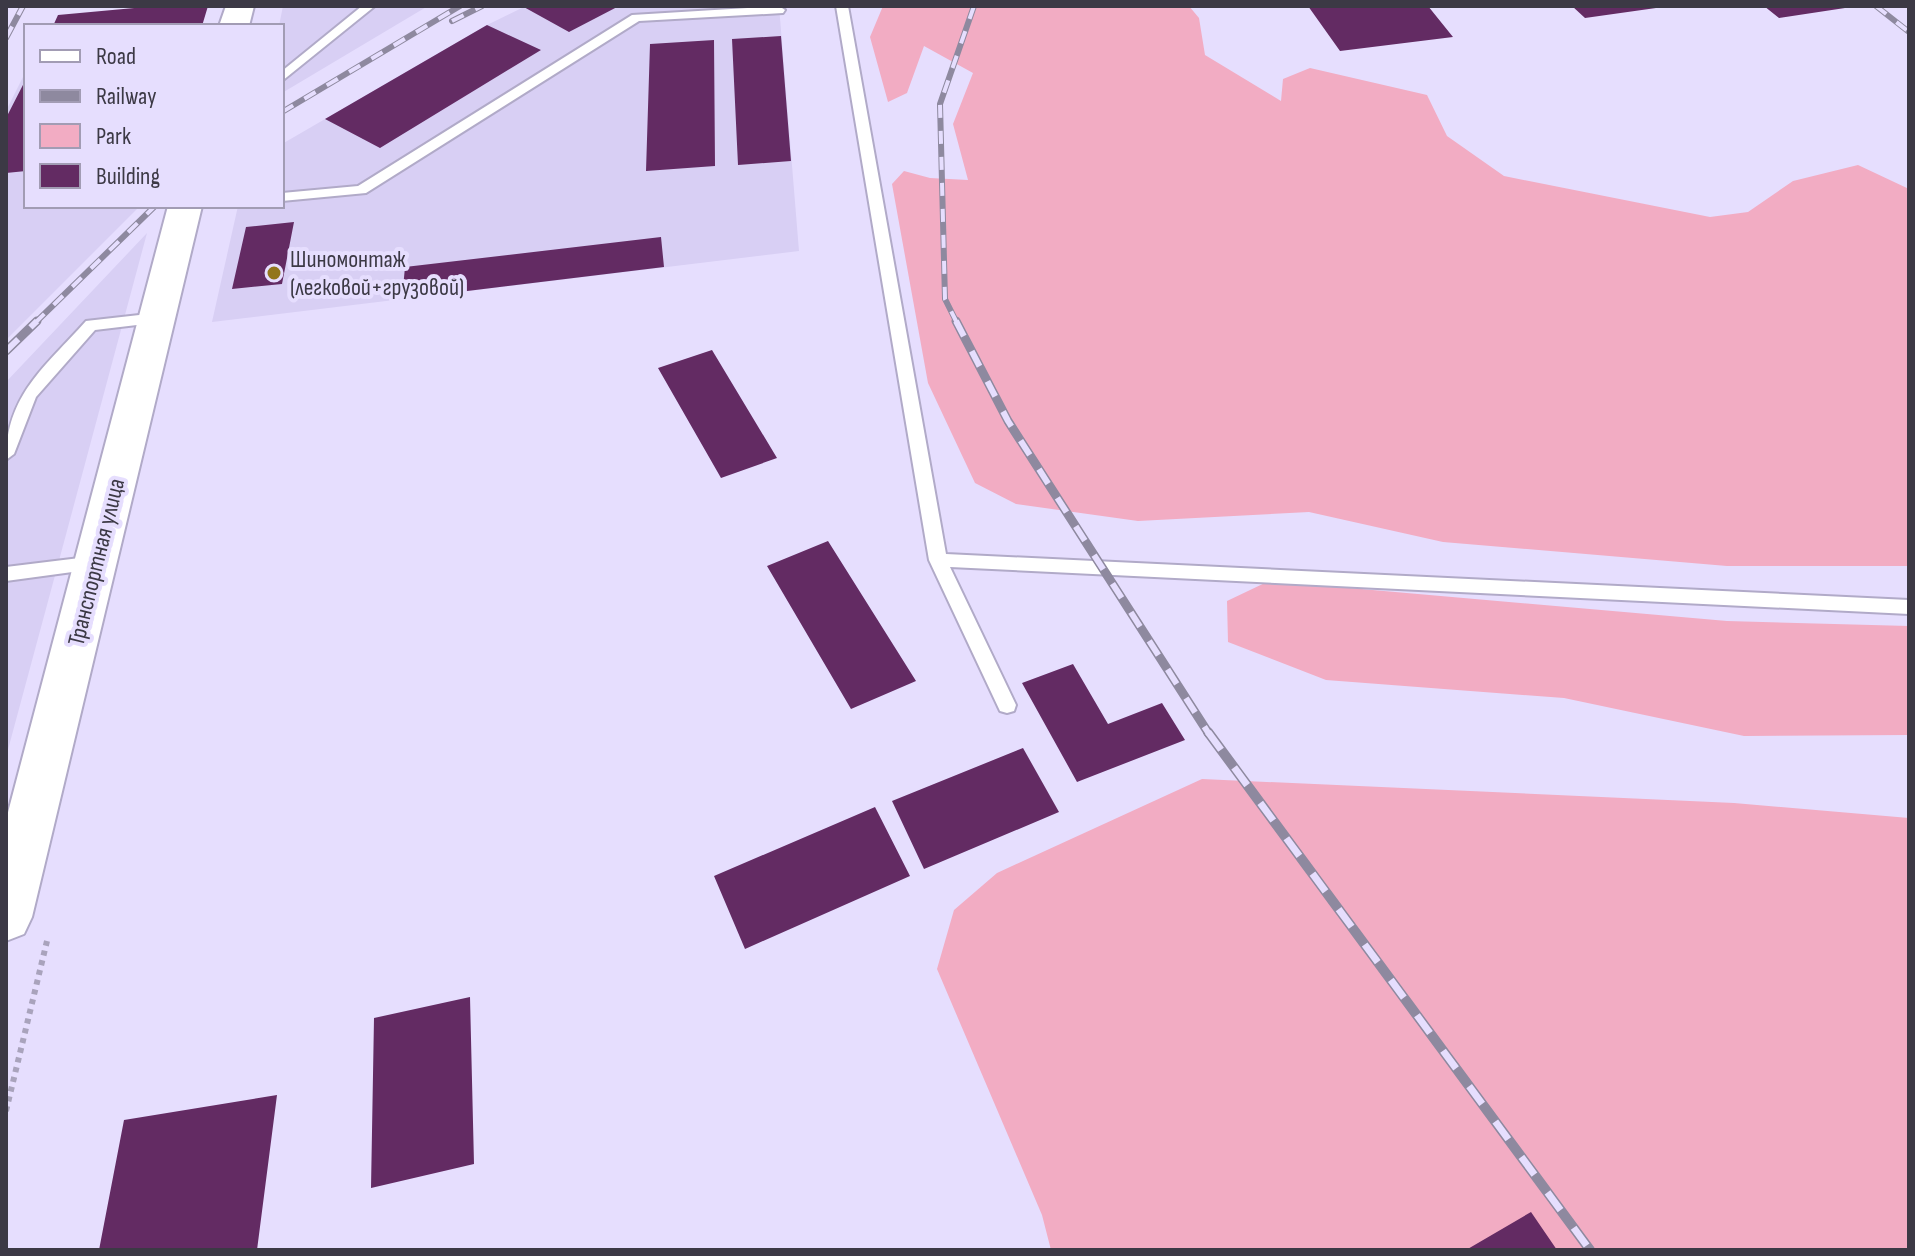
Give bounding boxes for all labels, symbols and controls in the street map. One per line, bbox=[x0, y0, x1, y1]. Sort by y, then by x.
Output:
legend bbox=[24, 24, 284, 208]
text: Road bbox=[96, 42, 136, 71]
text: Railway bbox=[96, 82, 156, 111]
text: Park bbox=[96, 122, 131, 151]
text: Building bbox=[96, 162, 160, 191]
place label: Шиномонтаж (легковой+грузовой) bbox=[290, 245, 464, 302]
marker: Шиномонтаж (легковой+грузовой) bbox=[265, 264, 283, 282]
street label: Транспортная улица bbox=[62, 475, 131, 649]

